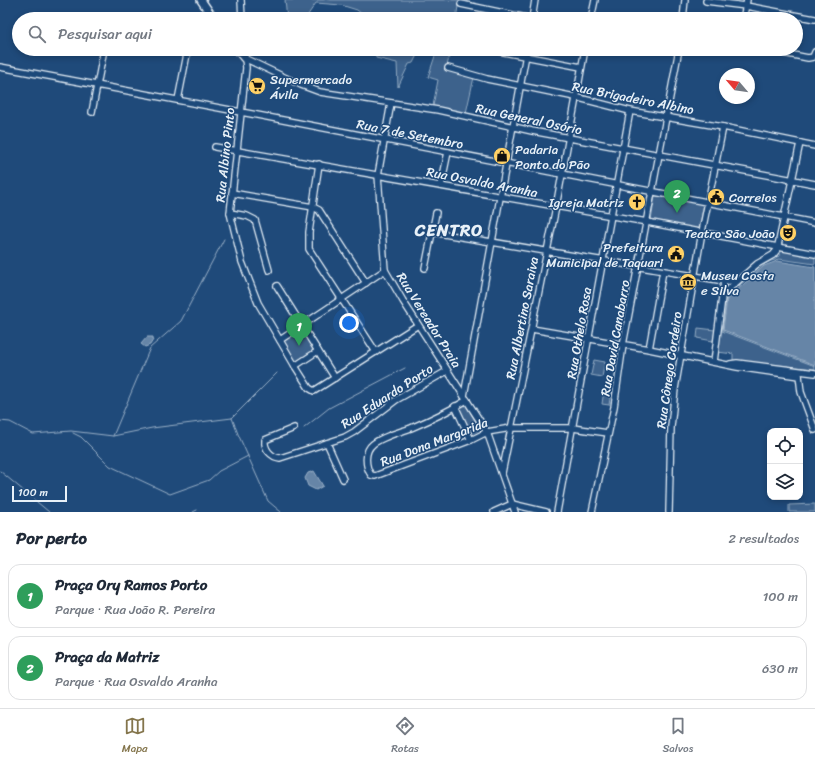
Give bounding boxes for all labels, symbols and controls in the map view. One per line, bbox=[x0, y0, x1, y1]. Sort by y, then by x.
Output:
search box bbox=[12, 12, 803, 56]
text: Pesquisar aqui bbox=[58, 21, 152, 47]
icon: search bbox=[26, 23, 48, 45]
place label: Supermercado Ávila bbox=[269, 68, 352, 106]
north arrow bbox=[719, 68, 755, 104]
street label: Rua Brigadeiro Albino bbox=[570, 75, 696, 121]
supermarket icon: Supermercado Ávila bbox=[247, 76, 267, 96]
street label: Rua General Osório bbox=[474, 96, 585, 142]
street label: Rua Albino Pinto bbox=[209, 106, 241, 204]
street label: Rua 7 de Setembro bbox=[355, 112, 466, 156]
place label: Padaria Ponto do Pão bbox=[515, 138, 590, 176]
shop icon: Padaria Ponto do Pão bbox=[492, 146, 512, 166]
street label: Rua Osvaldo Aranha bbox=[424, 160, 540, 204]
pin: 2 bbox=[664, 180, 690, 213]
place label: Correios bbox=[729, 186, 777, 209]
public building icon: Correios bbox=[706, 187, 726, 207]
place label: Igreja Matriz bbox=[548, 191, 625, 214]
church icon: Igreja Matriz bbox=[627, 192, 647, 212]
district label: CENTRO bbox=[414, 215, 483, 245]
place label: Teatro São João bbox=[685, 222, 776, 245]
theatre icon: Teatro São João bbox=[778, 223, 798, 243]
place label: Prefeitura Municipal de Taquari bbox=[546, 236, 663, 274]
public building icon: Prefeitura Municipal de Taquari bbox=[666, 244, 686, 264]
street label: Rua Albertino Saraiva bbox=[499, 254, 545, 381]
place label: Museu Costa e Silva bbox=[701, 264, 775, 302]
street label: Rua Vereador Praia bbox=[390, 268, 468, 373]
museum icon: Museu Costa e Silva bbox=[678, 272, 698, 292]
street label: Rua David Canabarro bbox=[593, 278, 637, 398]
street label: Rua Othelo Rosa bbox=[560, 285, 598, 381]
street label: Rua Cônego Cordeiro bbox=[649, 310, 689, 430]
pin: 1 bbox=[286, 313, 312, 346]
your location bbox=[339, 313, 359, 333]
street label: Rua Eduardo Porto bbox=[336, 357, 438, 435]
street label: Rua Dona Margarida bbox=[377, 411, 492, 473]
map controls bbox=[767, 428, 803, 500]
button: locate bbox=[767, 428, 803, 464]
button: layers bbox=[767, 464, 803, 500]
text: 100 m bbox=[18, 483, 48, 502]
scale bar bbox=[12, 484, 67, 503]
text: Por perto bbox=[16, 523, 87, 553]
text: 2 resultados bbox=[728, 527, 799, 550]
text: Praça Ory Ramos Porto bbox=[55, 572, 207, 598]
text: 1 bbox=[27, 585, 33, 608]
text: 100 m bbox=[763, 585, 798, 608]
text: Parque · Rua João R. Pereira bbox=[55, 598, 215, 621]
text: Praça da Matriz bbox=[55, 644, 159, 670]
text: 2 bbox=[26, 657, 34, 680]
text: 630 m bbox=[762, 657, 798, 680]
text: Parque · Rua Osvaldo Aranha bbox=[55, 670, 218, 693]
tab: Mapa bbox=[122, 715, 148, 758]
tab: Rotas bbox=[391, 715, 419, 758]
tab: Salvos bbox=[662, 715, 693, 758]

